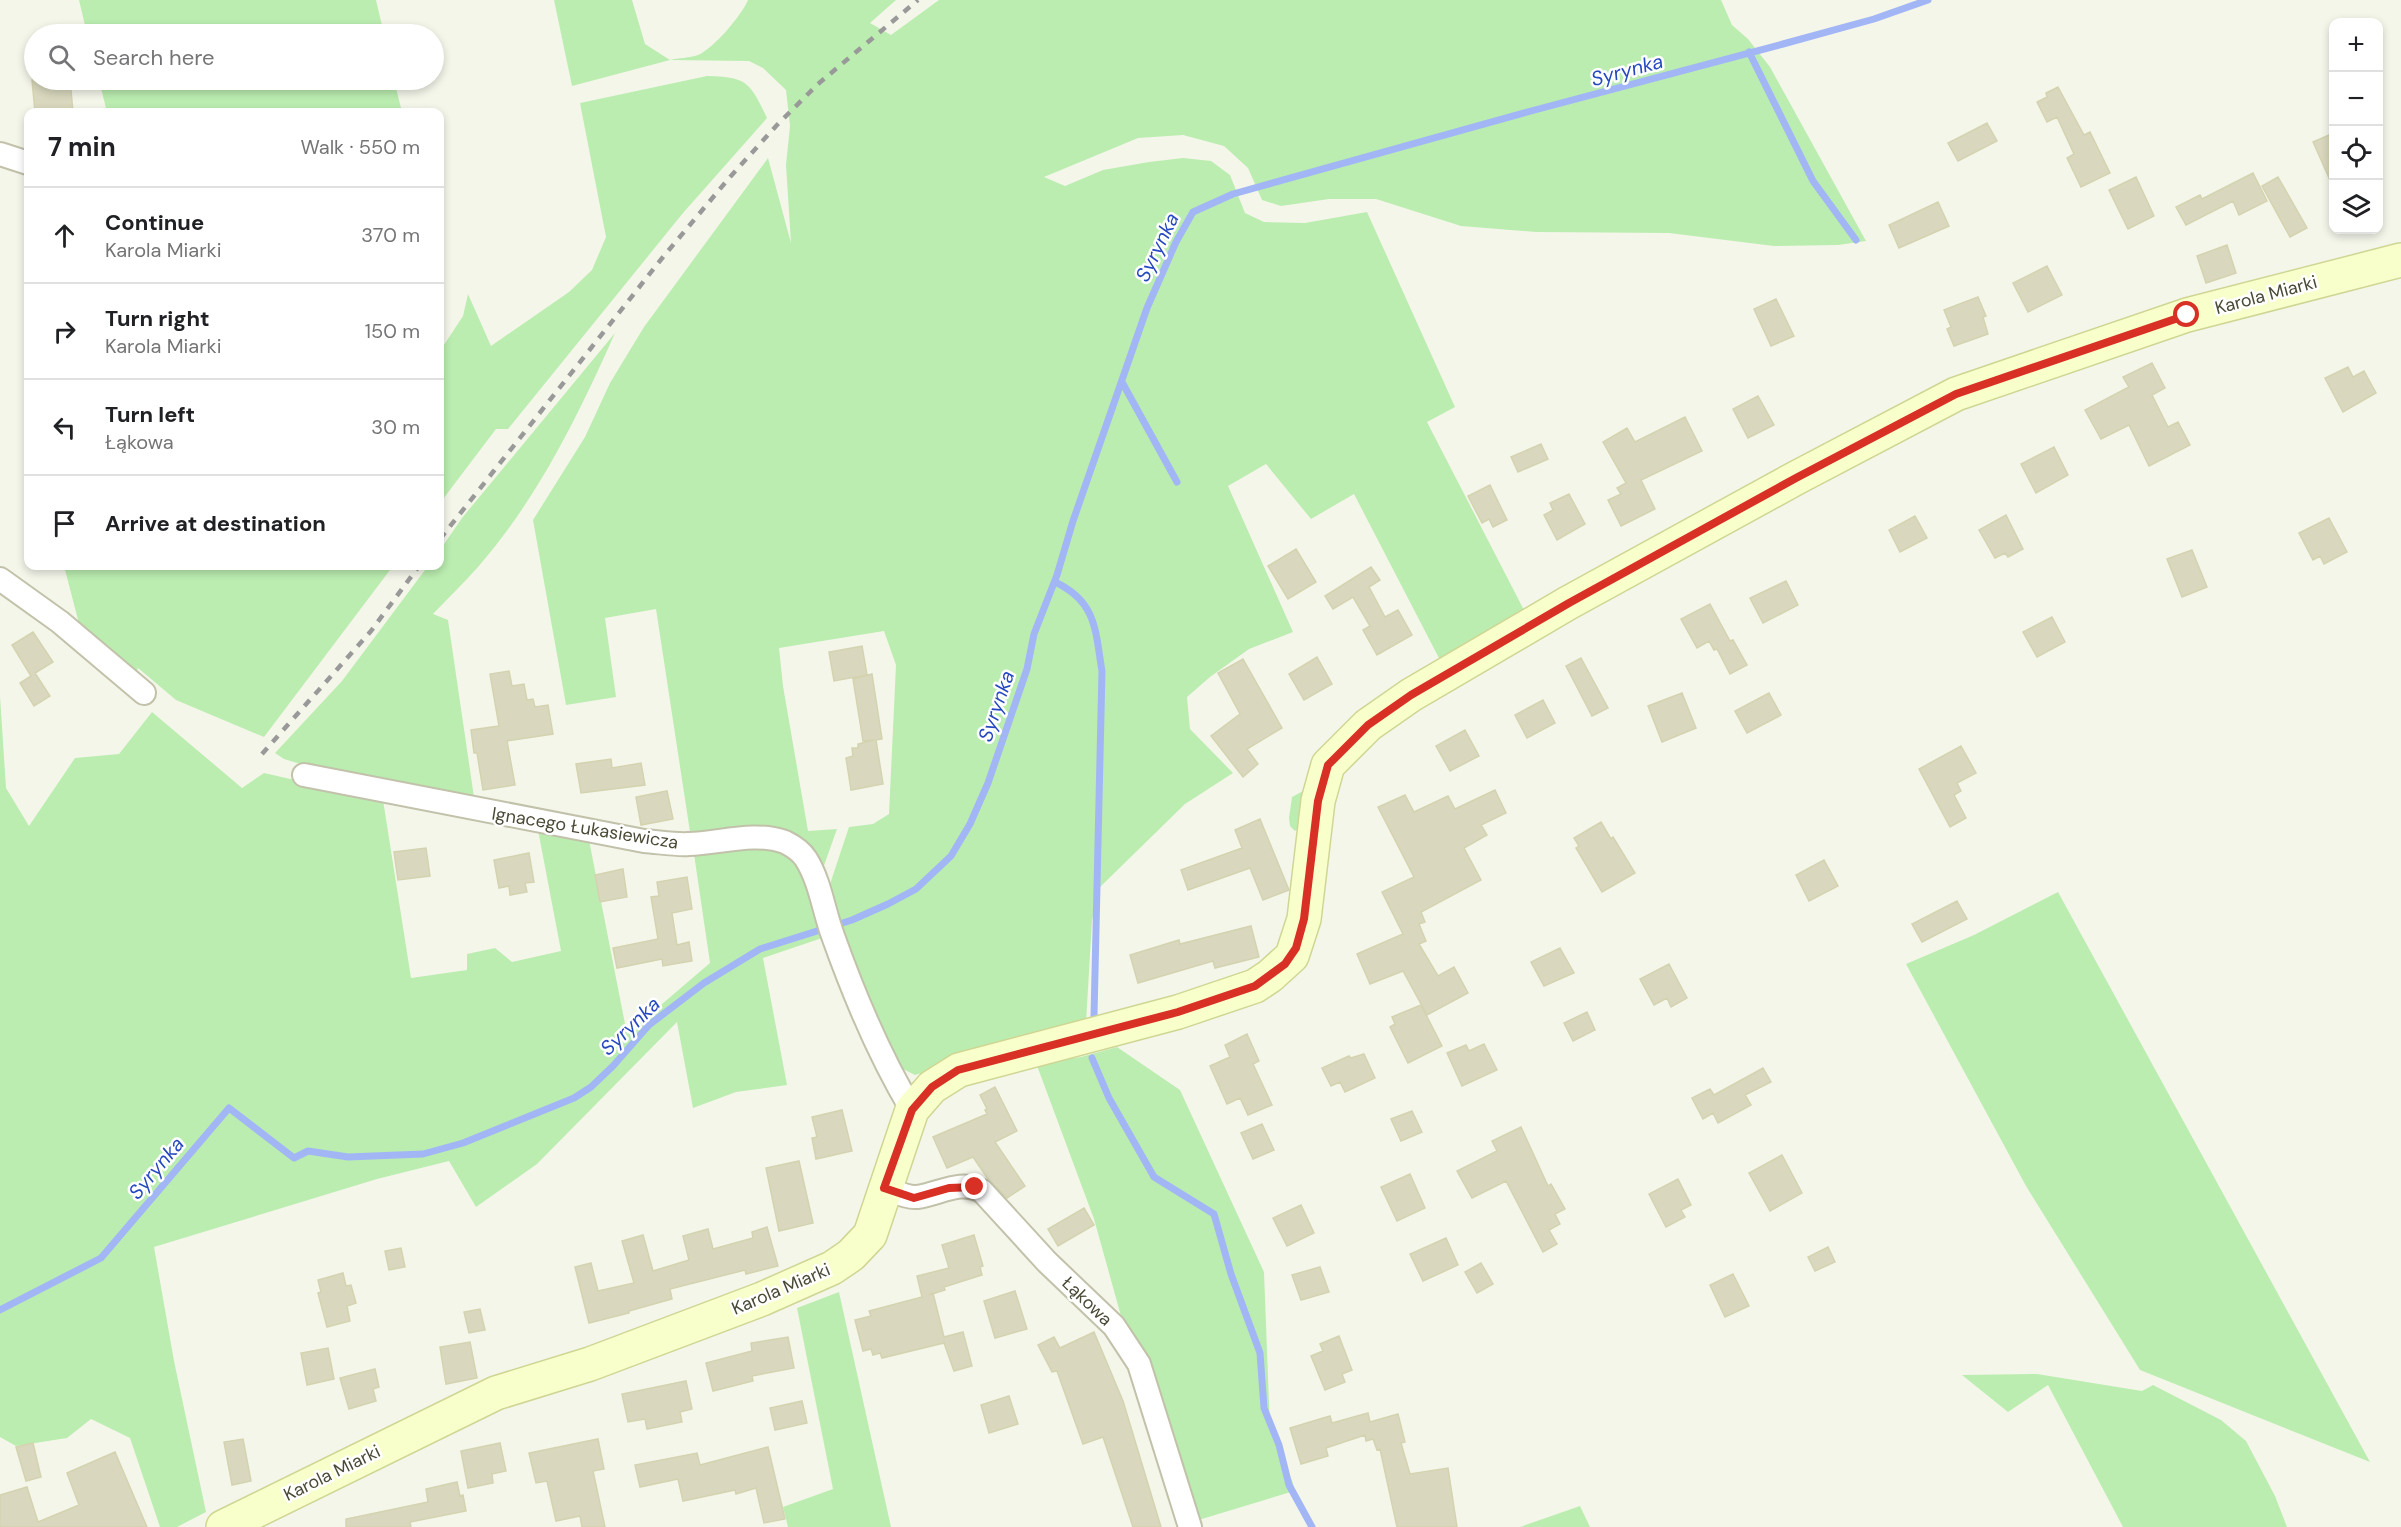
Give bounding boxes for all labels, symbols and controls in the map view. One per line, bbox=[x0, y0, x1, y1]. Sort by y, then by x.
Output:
map controls bbox=[2329, 18, 2383, 234]
button: + bbox=[2329, 18, 2383, 72]
search box bbox=[24, 24, 444, 90]
icon: search bbox=[45, 41, 78, 74]
text: Search here bbox=[93, 43, 214, 72]
water label: Syrynka bbox=[1588, 48, 1666, 92]
button: − bbox=[2329, 72, 2383, 126]
button: locate bbox=[2329, 126, 2383, 180]
text: 7 min bbox=[48, 130, 116, 164]
text: Walk · 550 m bbox=[300, 134, 420, 160]
button: layers bbox=[2329, 180, 2383, 234]
text: Continue bbox=[105, 208, 204, 237]
water label: Syrynka bbox=[1129, 208, 1185, 286]
icon: ahead bbox=[48, 219, 81, 252]
text: 370 m bbox=[361, 222, 420, 248]
text: Karola Miarki bbox=[105, 237, 221, 263]
street label: Karola Miarki bbox=[2212, 270, 2320, 320]
route start bbox=[2173, 301, 2199, 327]
text: Turn right bbox=[105, 304, 210, 333]
icon: right bbox=[48, 315, 81, 348]
text: 150 m bbox=[365, 318, 420, 344]
text: Karola Miarki bbox=[105, 333, 221, 359]
text: Turn left bbox=[105, 400, 195, 429]
icon: left bbox=[48, 411, 81, 444]
text: 30 m bbox=[371, 414, 420, 440]
text: Łąkowa bbox=[105, 429, 174, 455]
icon: arrive bbox=[48, 507, 81, 540]
text: Arrive at destination bbox=[105, 509, 326, 538]
water label: Syrynka bbox=[972, 667, 1020, 745]
street label: Ignacego Łukasiewicza bbox=[490, 801, 680, 855]
water label: Syrynka bbox=[594, 991, 666, 1061]
water label: Syrynka bbox=[122, 1131, 190, 1205]
route end bbox=[961, 1173, 987, 1199]
street label: Karola Miarki bbox=[728, 1257, 834, 1321]
street label: Łąkowa bbox=[1056, 1271, 1118, 1331]
street label: Karola Miarki bbox=[280, 1439, 384, 1507]

